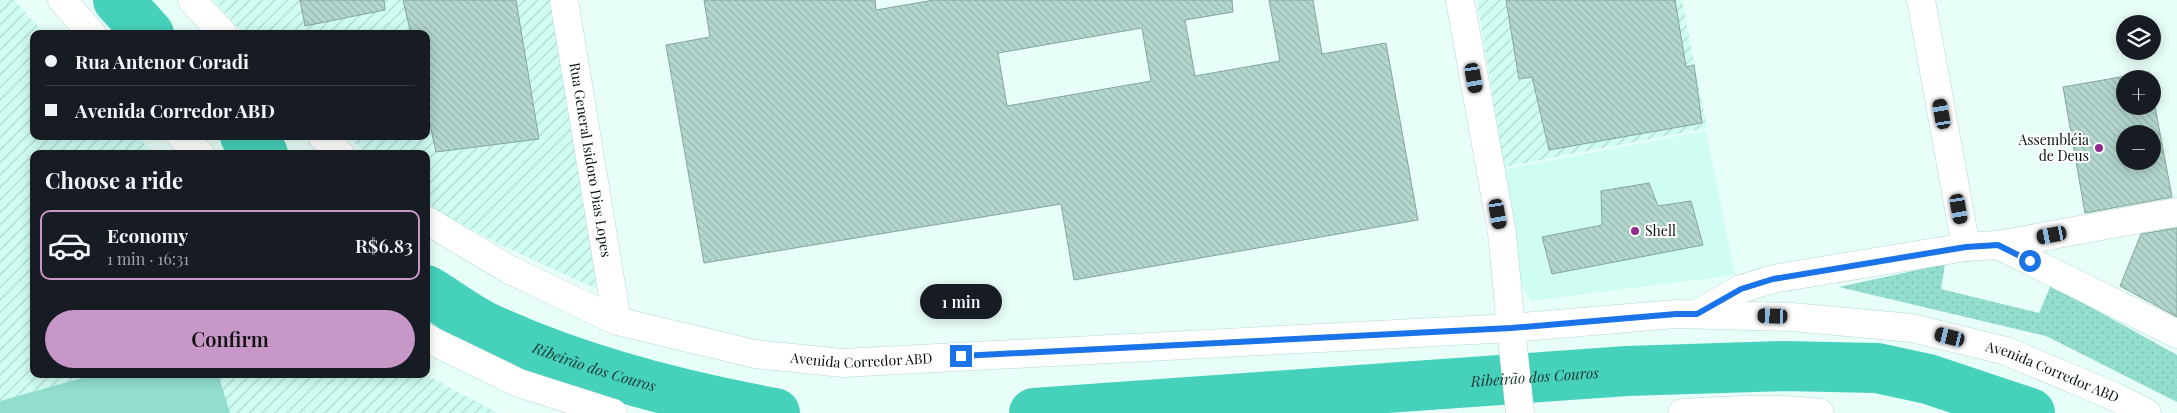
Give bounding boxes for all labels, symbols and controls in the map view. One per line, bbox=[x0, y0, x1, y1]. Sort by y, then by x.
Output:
map controls bbox=[2116, 15, 2161, 170]
button: layers bbox=[2116, 15, 2161, 60]
text: Rua Antenor Coradi bbox=[75, 48, 249, 74]
street label: Rua General Isidoro Dias Lopes bbox=[565, 61, 616, 259]
car bbox=[1464, 62, 1483, 94]
button: + bbox=[2116, 70, 2161, 115]
text: Avenida Corredor ABD bbox=[75, 97, 275, 123]
car bbox=[1932, 98, 1951, 130]
button: − bbox=[2116, 125, 2161, 170]
place label: Assembléia de Deus bbox=[2017, 130, 2089, 165]
marker: Assembléia de Deus bbox=[2093, 142, 2105, 154]
text: Choose a ride bbox=[45, 165, 183, 195]
car bbox=[1949, 193, 1968, 225]
car bbox=[1488, 198, 1507, 230]
place label: Shell bbox=[1645, 221, 1676, 240]
text: Economy bbox=[107, 222, 188, 248]
icon: car bbox=[47, 223, 92, 268]
marker: Shell bbox=[1629, 225, 1641, 237]
car bbox=[2035, 225, 2068, 245]
text: R$6.83 bbox=[355, 232, 413, 258]
text: 1 min · 16:31 bbox=[107, 248, 189, 269]
route start bbox=[2019, 250, 2041, 272]
callout: 1 min bbox=[920, 284, 1002, 318]
text: 1 min bbox=[942, 291, 980, 312]
car bbox=[1757, 308, 1788, 324]
button: Confirm bbox=[45, 310, 415, 368]
car bbox=[1933, 326, 1966, 348]
street label: Avenida Corredor ABD bbox=[1983, 336, 2122, 407]
water label: Ribeirão dos Couros bbox=[529, 337, 658, 396]
route end bbox=[950, 345, 972, 367]
street label: Avenida Corredor ABD bbox=[789, 348, 933, 372]
water label: Ribeirão dos Couros bbox=[1469, 362, 1600, 391]

